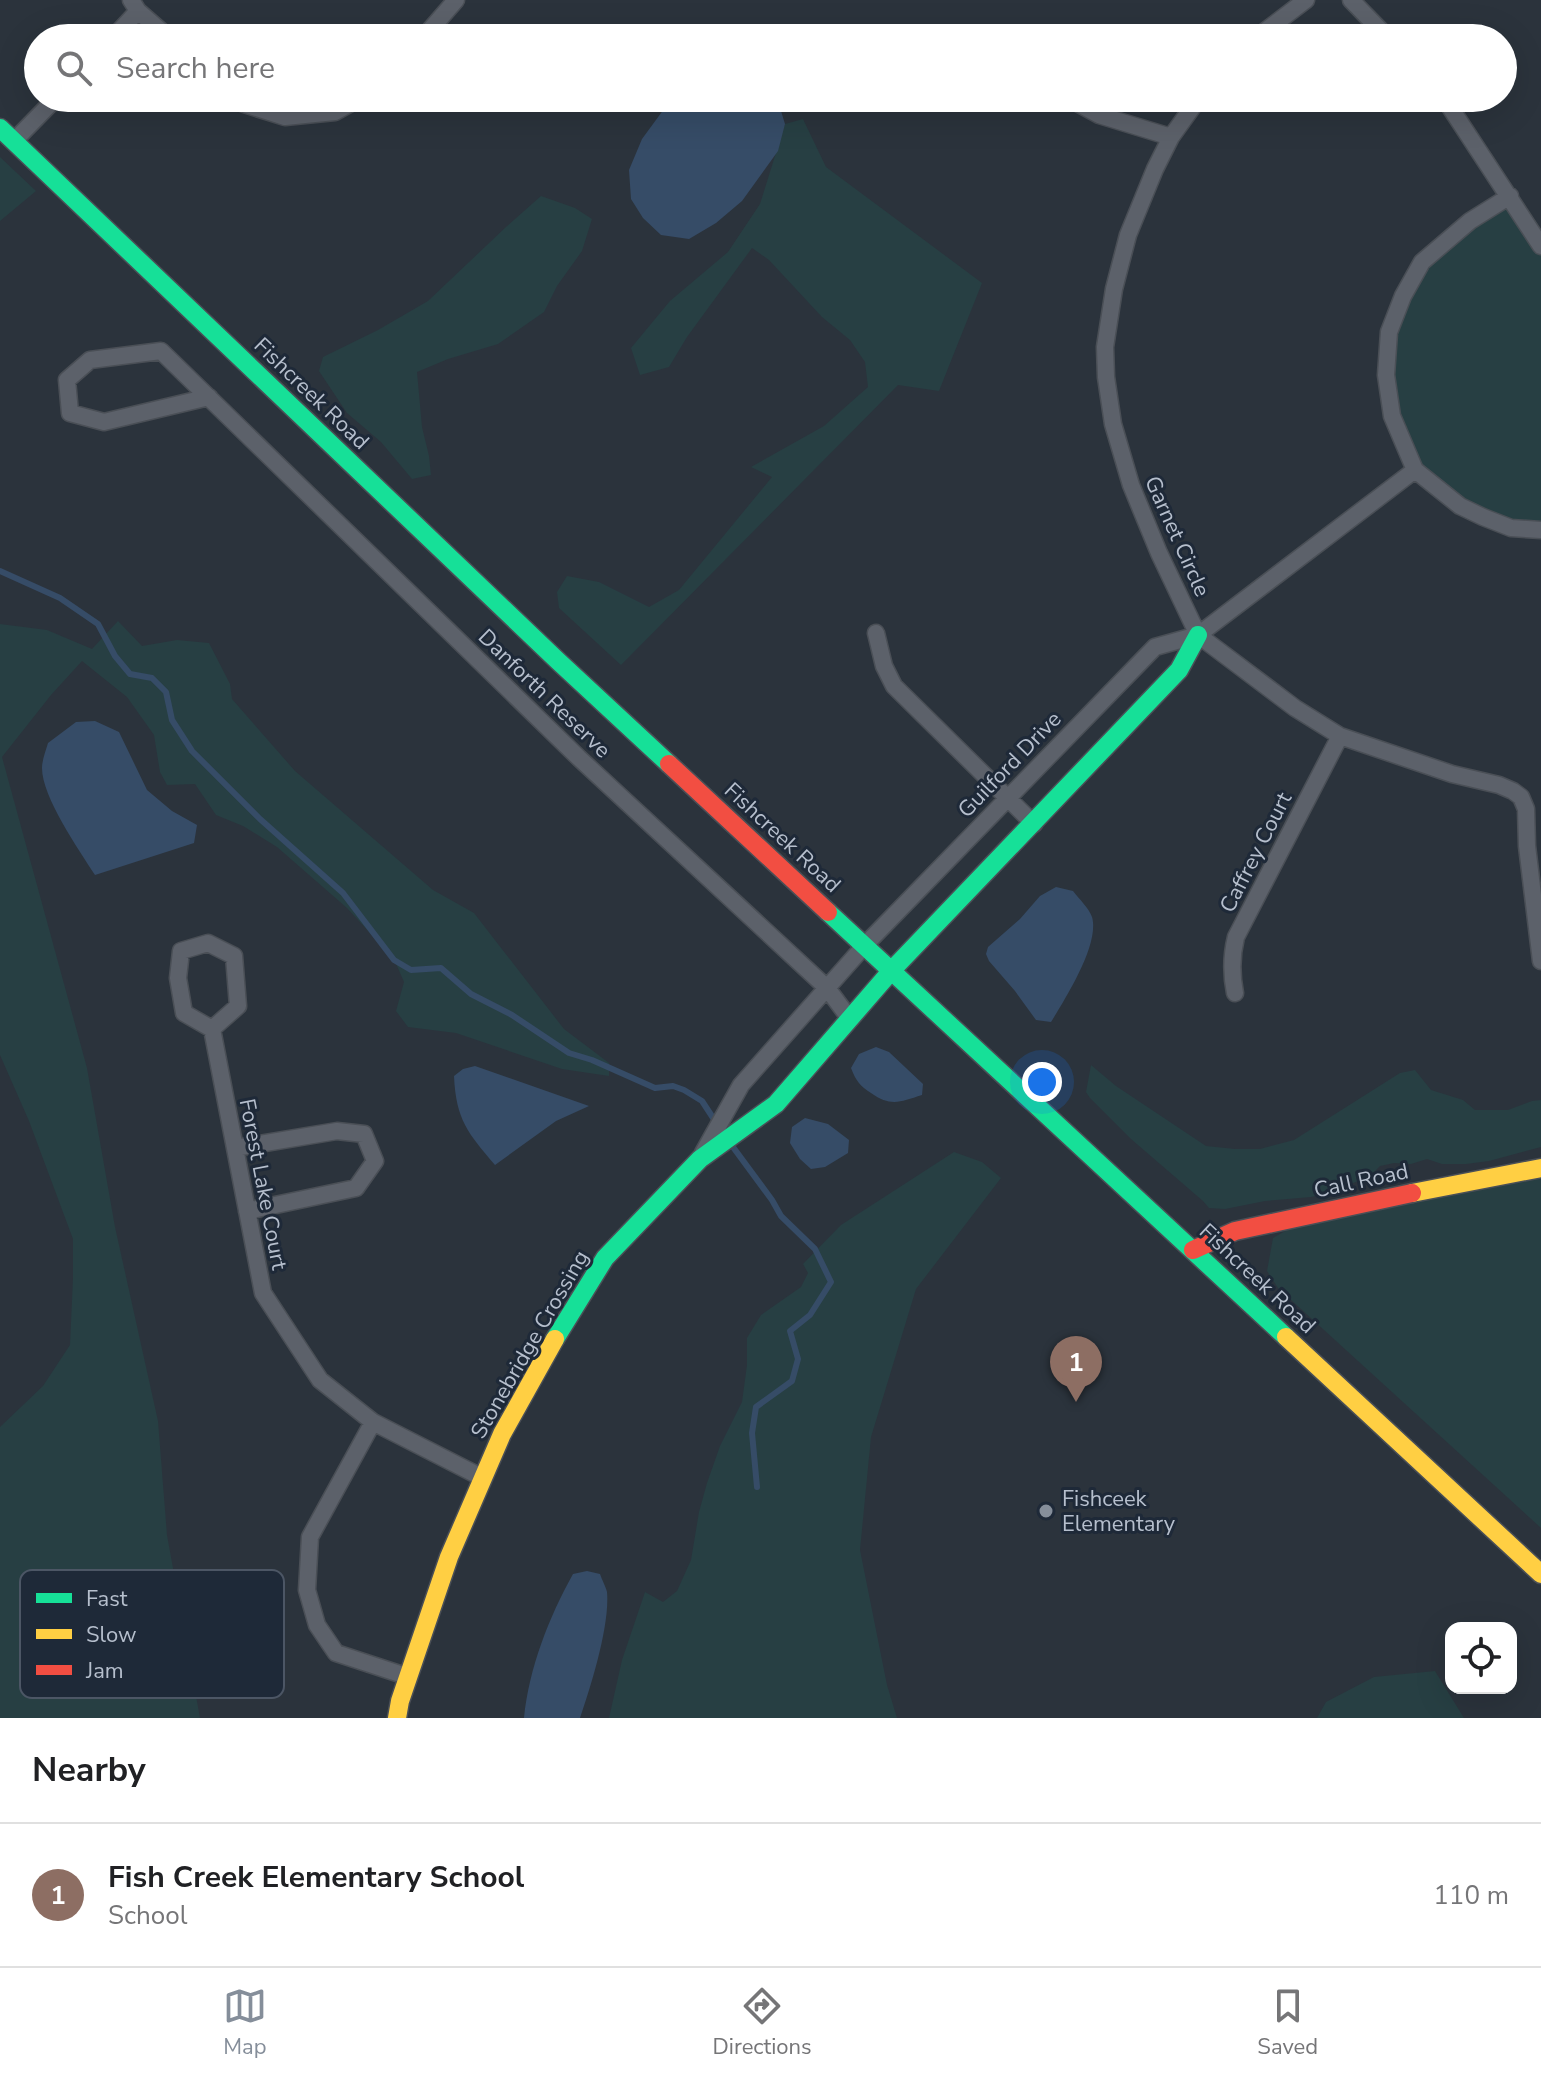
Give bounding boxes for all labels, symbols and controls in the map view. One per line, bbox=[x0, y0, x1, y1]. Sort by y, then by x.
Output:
search box bbox=[24, 24, 1517, 112]
icon: search bbox=[52, 46, 96, 90]
text: Search here bbox=[116, 48, 275, 89]
street label: Fishcreek Road bbox=[247, 331, 375, 456]
street label: Garnet Circle bbox=[1137, 471, 1217, 601]
street label: Danforth Reserve bbox=[471, 623, 617, 765]
street label: Guilford Drive bbox=[951, 705, 1068, 825]
street label: Fishcreek Road bbox=[717, 776, 847, 900]
street label: Caffrey Court bbox=[1213, 787, 1299, 918]
your location bbox=[1022, 1062, 1062, 1102]
street label: Forest Lake Court bbox=[232, 1096, 294, 1273]
street label: Call Road bbox=[1311, 1156, 1411, 1206]
street label: Fishcreek Road bbox=[1192, 1217, 1322, 1341]
street label: Stonebridge Crossing bbox=[464, 1245, 596, 1444]
pin: 1 bbox=[1050, 1336, 1102, 1402]
place label: Fishceek Elementary bbox=[1062, 1484, 1176, 1539]
marker: Fishceek Elementary bbox=[1037, 1502, 1055, 1520]
legend bbox=[20, 1570, 284, 1698]
text: Fast bbox=[86, 1584, 128, 1614]
text: Slow bbox=[86, 1620, 137, 1650]
map controls bbox=[1445, 1622, 1517, 1694]
button: locate bbox=[1445, 1622, 1517, 1694]
text: Jam bbox=[85, 1656, 124, 1686]
text: Nearby bbox=[32, 1747, 146, 1793]
text: Fish Creek Elementary School bbox=[108, 1857, 524, 1898]
text: 1 bbox=[50, 1878, 66, 1913]
text: 110 m bbox=[1433, 1878, 1509, 1913]
text: School bbox=[108, 1898, 187, 1933]
tab: Map bbox=[223, 1984, 267, 2062]
tab: Directions bbox=[713, 1984, 812, 2062]
tab: Saved bbox=[1257, 1984, 1318, 2062]

